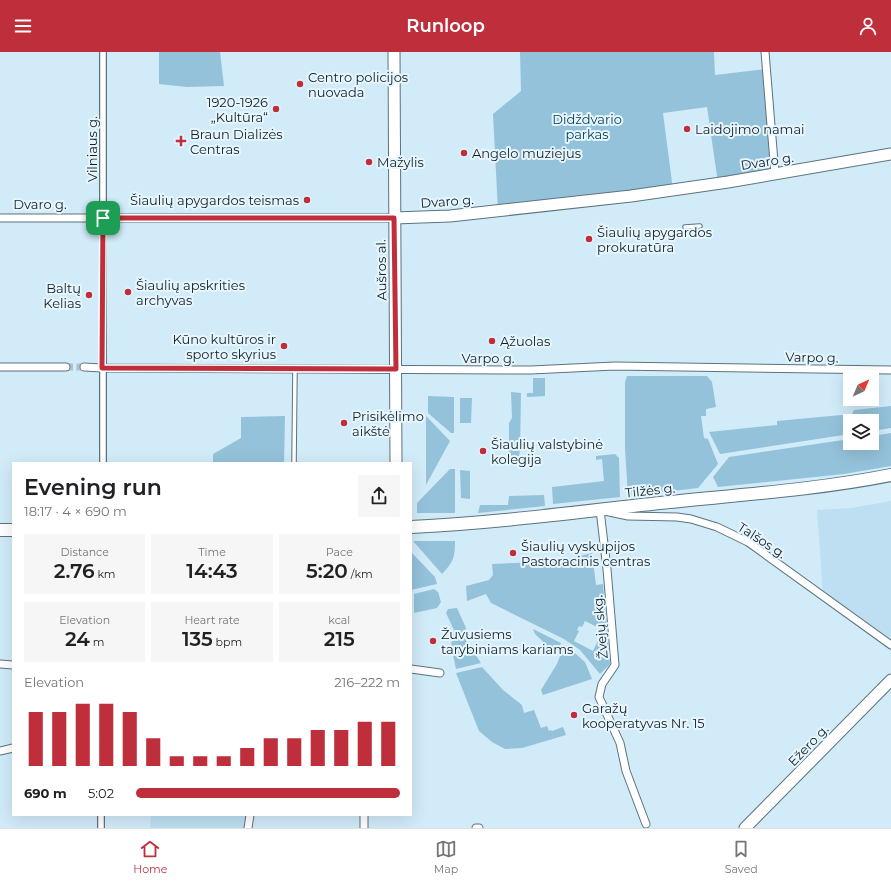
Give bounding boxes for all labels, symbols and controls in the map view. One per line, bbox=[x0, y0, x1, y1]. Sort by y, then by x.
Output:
icon: menu bbox=[12, 15, 34, 37]
text: Runloop bbox=[406, 15, 485, 37]
icon: person bbox=[857, 15, 879, 37]
place label: Centro policijos nuovada bbox=[308, 69, 408, 100]
marker: Centro policijos nuovada bbox=[295, 79, 305, 89]
place label: 1920-1926 „Kultūra“ bbox=[207, 94, 268, 125]
marker: 1920-1926 „Kultūra“ bbox=[271, 104, 281, 114]
park label: Didždvario parkas bbox=[552, 111, 622, 142]
street label: Vilniaus g. bbox=[84, 116, 100, 182]
place label: Laidojimo namai bbox=[695, 121, 805, 137]
marker: Laidojimo namai bbox=[682, 124, 692, 134]
place label: Braun Dializės Centras bbox=[190, 126, 283, 157]
marker: Braun Dializės Centras bbox=[175, 135, 187, 147]
place label: Angelo muziejus bbox=[472, 145, 581, 161]
marker: Angelo muziejus bbox=[459, 148, 469, 158]
street label: Dvaro g. bbox=[739, 149, 795, 173]
place label: Mažylis bbox=[377, 154, 424, 170]
marker: Mažylis bbox=[364, 157, 374, 167]
street label: Dvaro g. bbox=[420, 191, 474, 211]
place label: Šiaulių apygardos teismas bbox=[130, 192, 299, 208]
marker: Šiaulių apygardos teismas bbox=[302, 195, 312, 205]
street label: Dvaro g. bbox=[13, 196, 67, 212]
pin bbox=[86, 201, 120, 235]
icon: arrive bbox=[92, 207, 114, 229]
place label: Šiaulių apygardos prokuratūra bbox=[597, 224, 712, 255]
marker: Šiaulių apygardos prokuratūra bbox=[584, 234, 594, 244]
street label: Aušros al. bbox=[372, 239, 390, 301]
place label: Šiaulių apskrities archyvas bbox=[136, 277, 245, 308]
place label: Baltų Kelias bbox=[43, 280, 81, 311]
marker: Šiaulių apskrities archyvas bbox=[123, 287, 133, 297]
marker: Baltų Kelias bbox=[84, 290, 94, 300]
place label: Kūno kultūros ir sporto skyrius bbox=[172, 331, 276, 362]
place label: Ąžuolas bbox=[500, 333, 550, 349]
marker: Ąžuolas bbox=[487, 336, 497, 346]
marker: Kūno kultūros ir sporto skyrius bbox=[279, 341, 289, 351]
street label: Varpo g. bbox=[785, 349, 839, 365]
street label: Varpo g. bbox=[461, 350, 515, 366]
north arrow bbox=[843, 370, 879, 406]
map controls bbox=[843, 370, 879, 450]
place label: Prisikėlimo aikštė bbox=[352, 408, 424, 439]
button: layers bbox=[843, 414, 879, 450]
marker: Prisikėlimo aikštė bbox=[339, 418, 349, 428]
place label: Šiaulių valstybinė kolegija bbox=[491, 436, 603, 467]
marker: Šiaulių valstybinė kolegija bbox=[478, 446, 488, 456]
text: Evening run bbox=[24, 474, 162, 501]
button: share bbox=[358, 475, 400, 517]
street label: Tilžės g. bbox=[624, 479, 676, 501]
text: 18:17 · 4 × 690 m bbox=[24, 503, 127, 519]
street label: Talšos g. bbox=[735, 519, 789, 562]
place label: Šiaulių vyskupijos Pastoracinis centras bbox=[521, 538, 650, 569]
text: Distance bbox=[61, 545, 109, 559]
text: Time bbox=[198, 545, 226, 559]
text: Pace bbox=[326, 545, 353, 559]
marker: Šiaulių vyskupijos Pastoracinis centras bbox=[508, 548, 518, 558]
text: 2.76 bbox=[54, 559, 95, 583]
text: 14:43 bbox=[186, 559, 238, 583]
text: 5:20 bbox=[306, 559, 348, 583]
text: km bbox=[95, 567, 116, 581]
text: /km bbox=[348, 567, 373, 581]
street label: Žvejų skg. bbox=[589, 594, 611, 660]
text: Elevation bbox=[59, 613, 110, 627]
text: Heart rate bbox=[184, 613, 240, 627]
text: kcal bbox=[328, 613, 350, 627]
place label: Žuvusiems tarybiniams kariams bbox=[441, 626, 573, 657]
text: 24 bbox=[65, 627, 90, 651]
text: 135 bbox=[182, 627, 213, 651]
text: 215 bbox=[324, 627, 355, 651]
text: m bbox=[90, 635, 104, 649]
text: bpm bbox=[213, 635, 242, 649]
marker: Žuvusiems tarybiniams kariams bbox=[428, 636, 438, 646]
text: Elevation bbox=[24, 674, 84, 690]
text: 216–222 m bbox=[334, 674, 400, 690]
place label: Garažų kooperatyvas Nr. 15 bbox=[582, 700, 705, 731]
marker: Garažų kooperatyvas Nr. 15 bbox=[569, 710, 579, 720]
street label: Ežero g. bbox=[784, 721, 832, 769]
text: 690 m bbox=[24, 785, 67, 801]
text: 5:02 bbox=[88, 785, 114, 801]
tab: Home bbox=[133, 838, 167, 876]
tab: Map bbox=[434, 838, 458, 876]
tab: Saved bbox=[725, 838, 758, 876]

